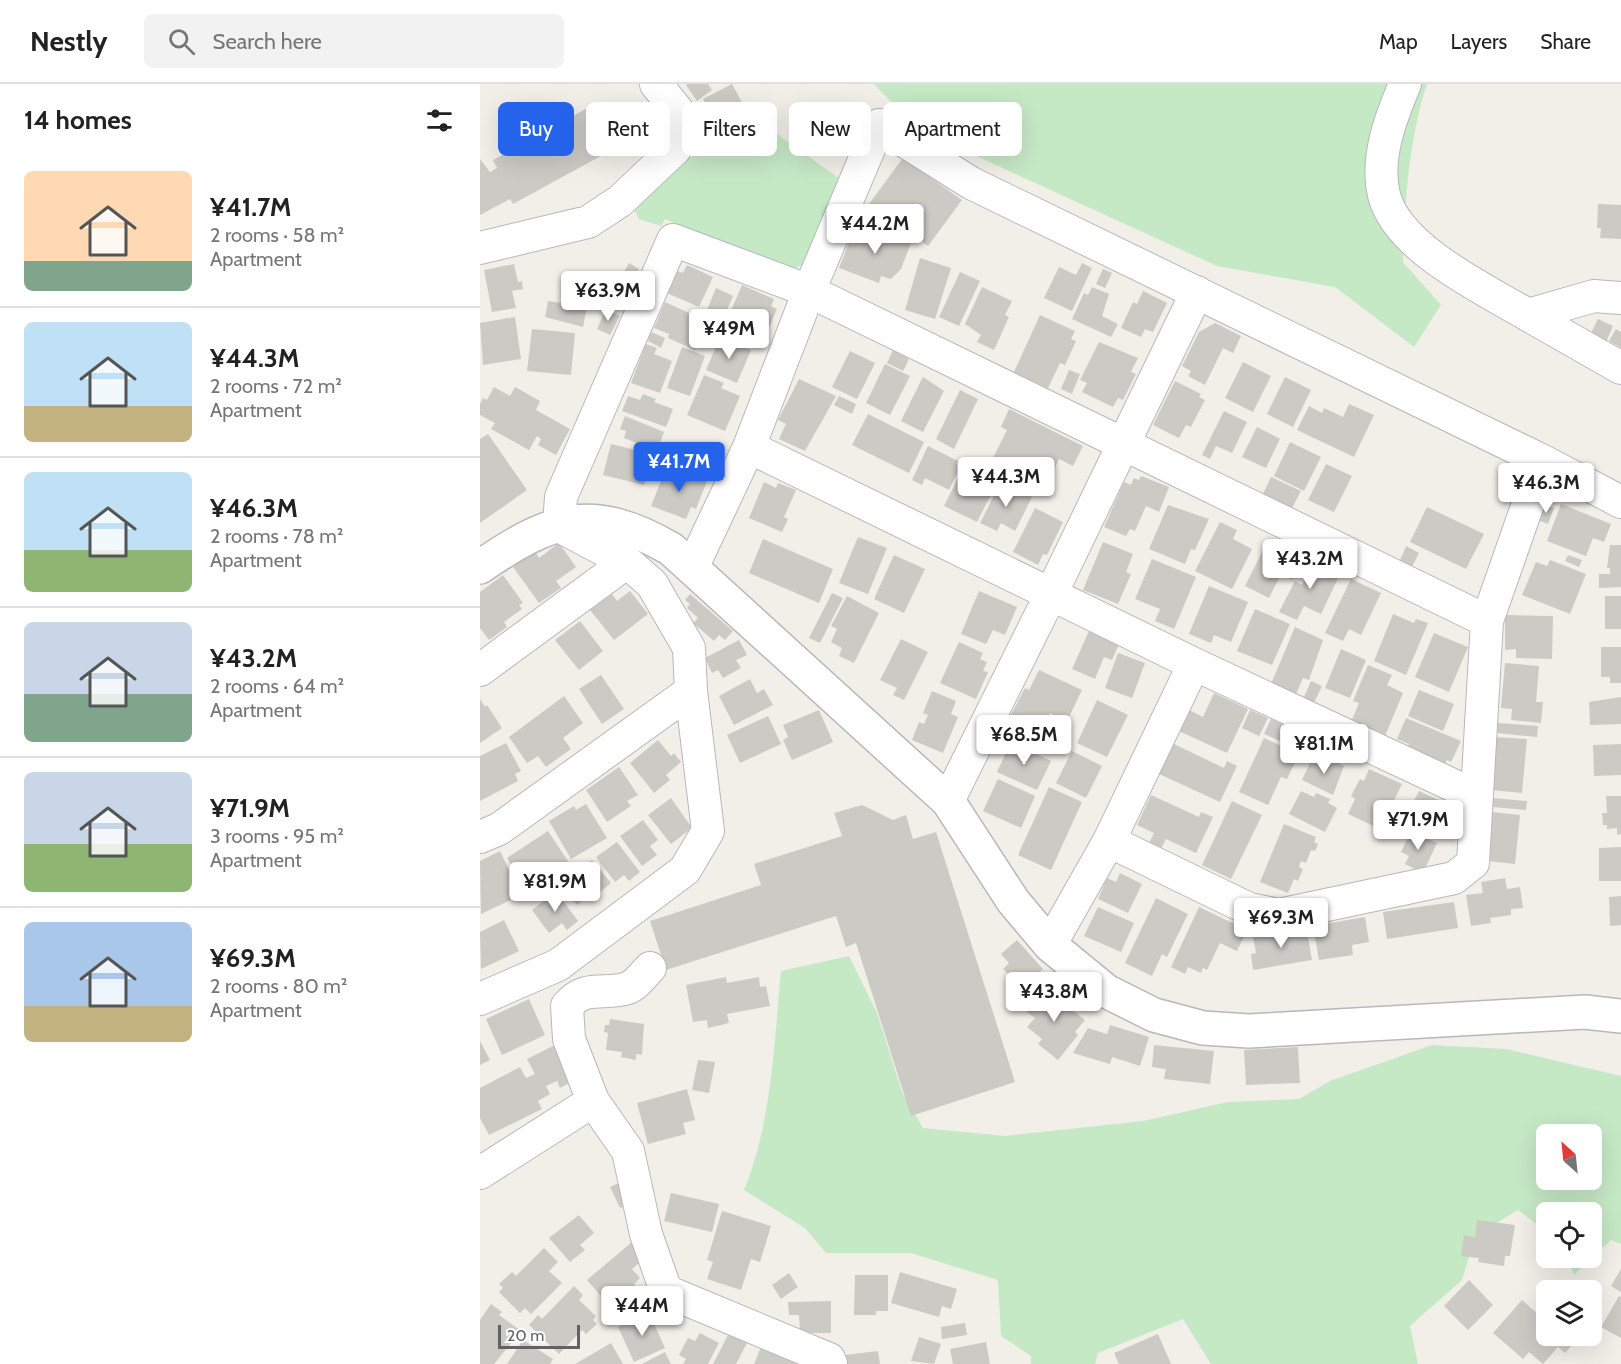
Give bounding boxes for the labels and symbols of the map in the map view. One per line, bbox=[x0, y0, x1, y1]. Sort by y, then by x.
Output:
pin: ¥44.2M bbox=[826, 204, 924, 255]
pin: ¥63.9M bbox=[559, 271, 657, 322]
pin: ¥49M bbox=[693, 309, 765, 360]
pin: ¥41.7M bbox=[630, 442, 728, 493]
pin: ¥44.3M bbox=[957, 457, 1055, 508]
pin: ¥46.3M bbox=[1497, 463, 1595, 514]
pin: ¥43.2M bbox=[1261, 539, 1359, 590]
pin: ¥68.5M bbox=[975, 715, 1073, 766]
pin: ¥81.1M bbox=[1275, 724, 1373, 775]
pin: ¥71.9M bbox=[1369, 800, 1467, 851]
pin: ¥81.9M bbox=[506, 862, 604, 913]
pin: ¥69.3M bbox=[1232, 898, 1330, 949]
pin: ¥43.8M bbox=[1005, 972, 1103, 1023]
north arrow bbox=[1536, 1124, 1602, 1190]
pin: ¥44M bbox=[606, 1286, 678, 1337]
scale bar bbox=[498, 1322, 580, 1350]

